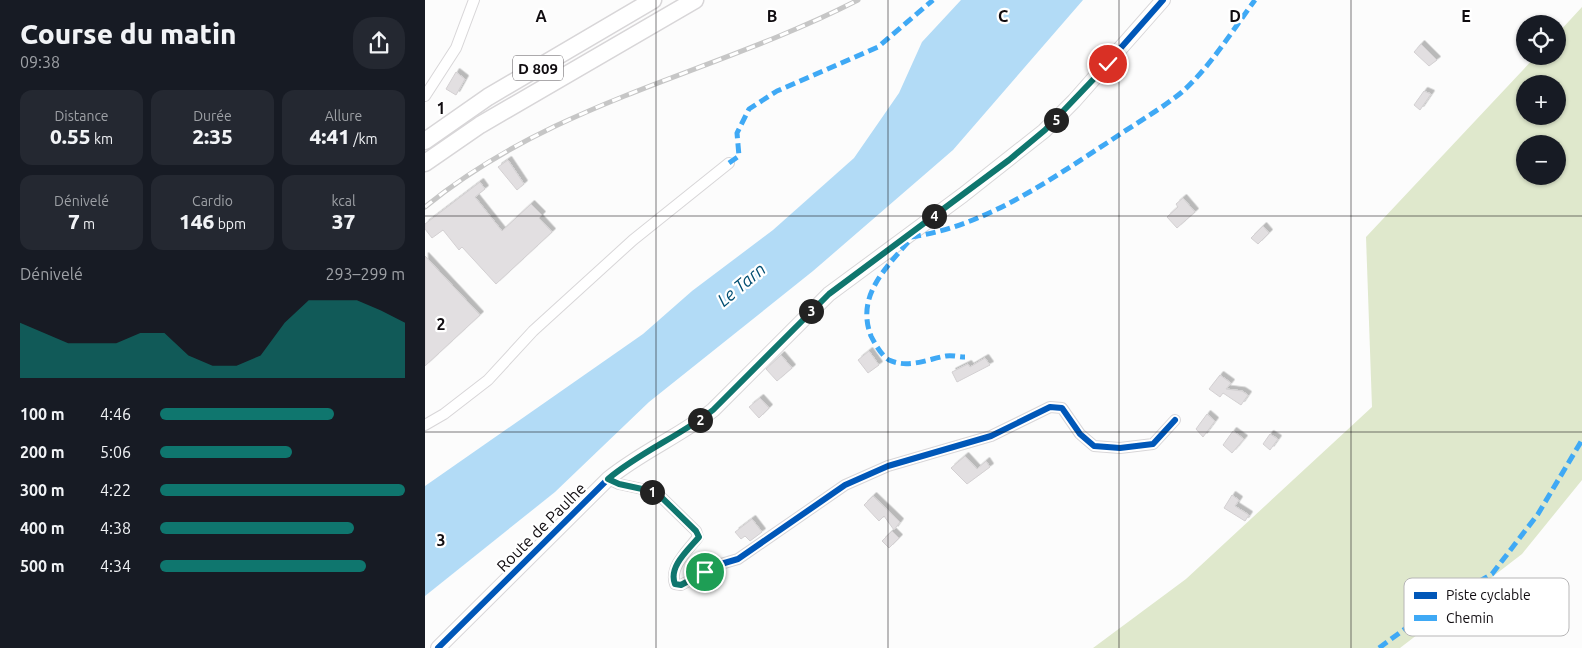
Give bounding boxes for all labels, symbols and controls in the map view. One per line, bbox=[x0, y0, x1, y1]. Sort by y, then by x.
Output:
text: A bbox=[535, 7, 547, 25]
text: B bbox=[767, 7, 777, 25]
text: C bbox=[998, 7, 1008, 25]
text: D bbox=[1229, 7, 1241, 25]
text: E bbox=[1461, 7, 1471, 25]
map controls bbox=[1516, 15, 1566, 185]
button: locate bbox=[1516, 15, 1566, 65]
button: share bbox=[353, 17, 405, 69]
text: Course du matin bbox=[20, 18, 237, 49]
pin bbox=[1087, 43, 1129, 85]
icon: check bbox=[1094, 50, 1122, 78]
text: 09:38 bbox=[20, 53, 60, 71]
road number: D 809 bbox=[513, 56, 563, 80]
button: + bbox=[1516, 75, 1566, 125]
text: 1 bbox=[436, 99, 446, 117]
text: Distance bbox=[54, 108, 109, 124]
text: Durée bbox=[193, 108, 232, 124]
text: Allure bbox=[325, 108, 362, 124]
pin: 5 bbox=[1043, 108, 1069, 132]
text: 5 bbox=[1053, 112, 1060, 128]
text: 0.55 bbox=[50, 124, 91, 148]
text: 2:35 bbox=[192, 124, 233, 148]
text: 4:41 bbox=[309, 124, 350, 148]
text: km bbox=[91, 131, 113, 147]
text: /km bbox=[350, 131, 378, 147]
button: − bbox=[1516, 135, 1566, 185]
text: Dénivelé bbox=[54, 193, 109, 209]
text: Cardio bbox=[192, 193, 233, 209]
text: kcal bbox=[331, 193, 356, 209]
pin: 4 bbox=[921, 204, 947, 228]
text: 4 bbox=[931, 208, 938, 224]
text: 7 bbox=[68, 209, 80, 233]
text: 146 bbox=[179, 209, 214, 233]
text: 37 bbox=[332, 209, 355, 233]
text: m bbox=[80, 216, 95, 232]
text: bpm bbox=[214, 216, 246, 232]
water label: Le Tarn bbox=[713, 258, 769, 310]
text: Dénivelé bbox=[20, 265, 83, 283]
text: 293–299 m bbox=[325, 265, 405, 283]
pin: 3 bbox=[799, 298, 823, 324]
text: 3 bbox=[808, 303, 815, 319]
text: 2 bbox=[436, 315, 446, 333]
text: 100 m bbox=[20, 405, 65, 423]
text: 4:46 bbox=[100, 405, 131, 423]
pin: 2 bbox=[687, 408, 713, 432]
text: 2 bbox=[697, 412, 704, 428]
text: 200 m bbox=[20, 443, 65, 461]
text: 5:06 bbox=[100, 443, 131, 461]
street label: Route de Paulhe bbox=[493, 479, 589, 575]
pin: 1 bbox=[639, 480, 665, 504]
text: 300 m bbox=[20, 481, 65, 499]
text: 4:22 bbox=[100, 481, 131, 499]
text: 1 bbox=[649, 484, 656, 500]
text: 400 m bbox=[20, 519, 65, 537]
text: 4:38 bbox=[100, 519, 131, 537]
text: 3 bbox=[436, 531, 446, 549]
pin bbox=[684, 551, 726, 593]
text: 500 m bbox=[20, 557, 65, 575]
text: 4:34 bbox=[100, 557, 131, 575]
icon: arrive bbox=[691, 558, 719, 586]
legend bbox=[1404, 578, 1569, 636]
text: Piste cyclable bbox=[1446, 587, 1531, 603]
text: Chemin bbox=[1446, 610, 1494, 626]

